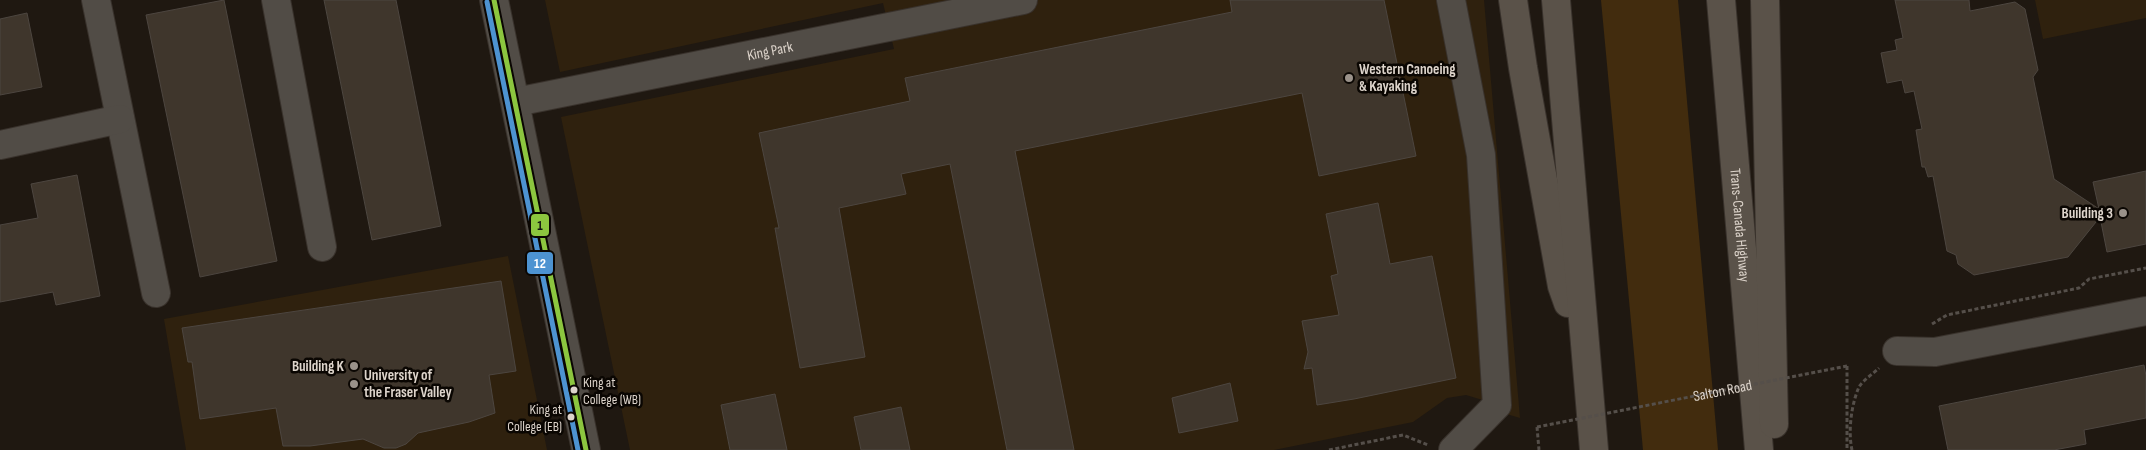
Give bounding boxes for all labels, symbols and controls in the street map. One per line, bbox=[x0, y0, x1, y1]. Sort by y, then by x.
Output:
street label: King Park bbox=[745, 37, 795, 65]
place label: Western Canoeing & Kayaking bbox=[1359, 60, 1456, 96]
marker: Western Canoeing & Kayaking bbox=[1343, 72, 1355, 84]
street label: Trans-Canada Highway bbox=[1726, 168, 1754, 283]
place label: Building 3 bbox=[2062, 204, 2113, 223]
marker: Building 3 bbox=[2117, 207, 2129, 219]
line badge: 1 bbox=[530, 213, 550, 237]
text: 1 bbox=[537, 217, 543, 234]
line badge: 12 bbox=[526, 251, 554, 275]
text: 12 bbox=[534, 255, 546, 272]
place label: Building K bbox=[292, 357, 345, 376]
marker: Building K bbox=[348, 360, 360, 372]
place label: University of the Fraser Valley bbox=[364, 366, 453, 402]
place label: King at College (WB) bbox=[583, 374, 641, 408]
street label: Salton Road bbox=[1691, 375, 1753, 406]
marker: University of the Fraser Valley bbox=[348, 378, 360, 390]
marker: King at College (WB) bbox=[569, 385, 579, 395]
place label: King at College (EB) bbox=[507, 401, 562, 435]
marker: King at College (EB) bbox=[566, 412, 576, 422]

